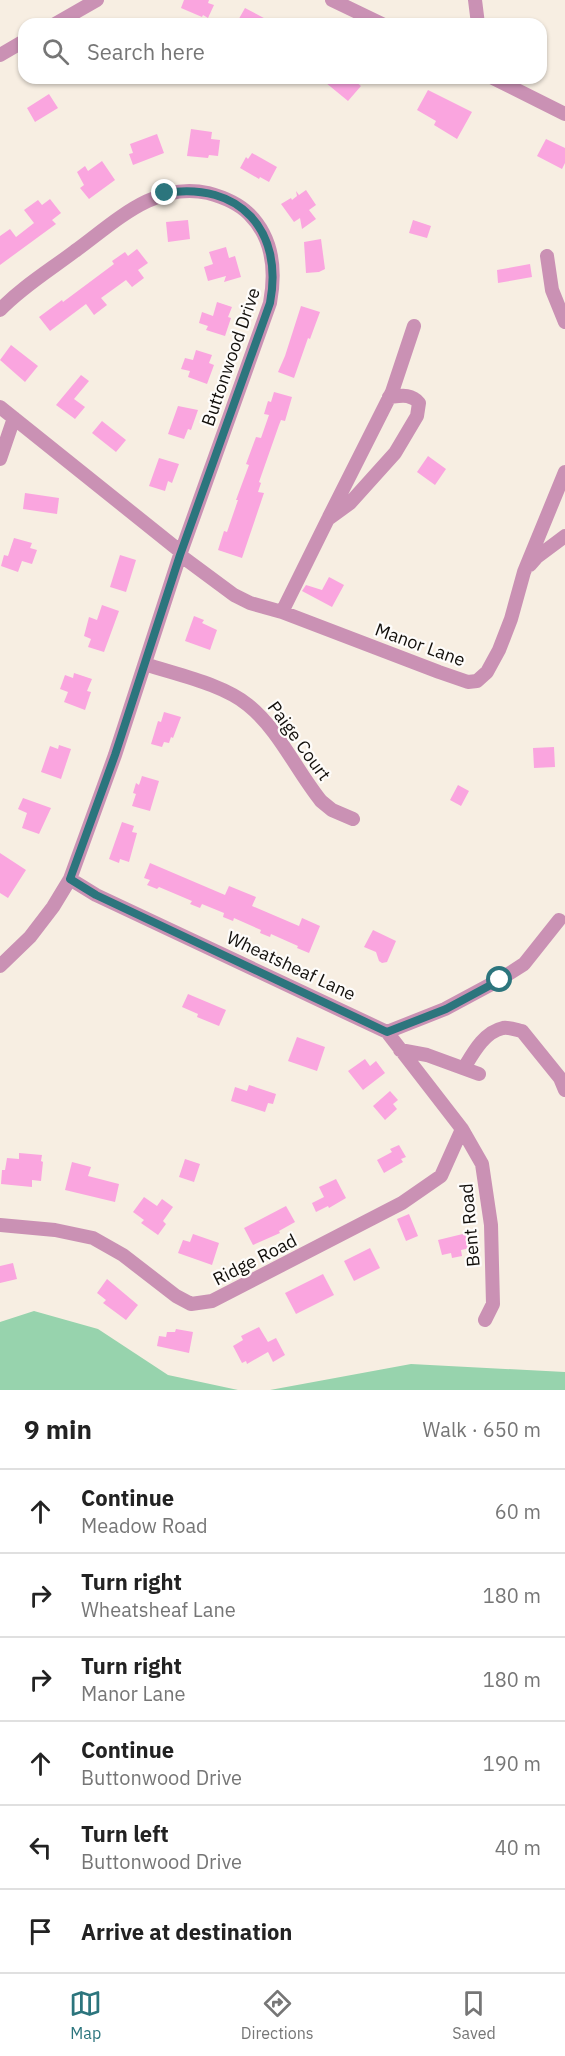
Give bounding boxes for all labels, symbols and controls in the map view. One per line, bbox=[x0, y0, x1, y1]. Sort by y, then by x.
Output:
search box bbox=[18, 18, 547, 84]
icon: search bbox=[39, 35, 72, 68]
text: Search here bbox=[87, 37, 205, 66]
route end bbox=[151, 179, 177, 205]
street label: Buttonwood Drive bbox=[196, 284, 265, 429]
street label: Manor Lane bbox=[372, 618, 468, 671]
street label: Paige Court bbox=[263, 696, 336, 785]
street label: Wheatsheaf Lane bbox=[223, 926, 359, 1005]
route start bbox=[486, 966, 512, 992]
street label: Bent Road bbox=[454, 1182, 485, 1268]
street label: Ridge Road bbox=[209, 1229, 301, 1291]
text: 9 min bbox=[24, 1412, 92, 1446]
text: Walk · 650 m bbox=[423, 1416, 541, 1443]
text: Continue bbox=[81, 1483, 174, 1512]
icon: ahead bbox=[24, 1495, 57, 1528]
text: 60 m bbox=[495, 1498, 541, 1525]
text: Meadow Road bbox=[81, 1512, 208, 1539]
text: Turn right bbox=[81, 1567, 182, 1596]
icon: right bbox=[24, 1579, 57, 1612]
text: 180 m bbox=[483, 1582, 541, 1609]
text: Wheatsheaf Lane bbox=[81, 1596, 236, 1623]
text: Turn right bbox=[81, 1651, 182, 1680]
icon: right bbox=[24, 1663, 57, 1696]
text: 180 m bbox=[483, 1666, 541, 1693]
text: Manor Lane bbox=[81, 1680, 186, 1707]
text: Continue bbox=[81, 1735, 174, 1764]
icon: ahead bbox=[24, 1747, 57, 1780]
text: 190 m bbox=[483, 1750, 541, 1777]
text: Buttonwood Drive bbox=[81, 1764, 242, 1791]
text: Turn left bbox=[81, 1819, 169, 1848]
icon: left bbox=[24, 1831, 57, 1864]
text: 40 m bbox=[495, 1834, 541, 1861]
text: Buttonwood Drive bbox=[81, 1848, 242, 1875]
icon: arrive bbox=[24, 1915, 57, 1948]
text: Arrive at destination bbox=[81, 1917, 292, 1946]
tab: Map bbox=[69, 1987, 102, 2043]
tab: Directions bbox=[241, 1987, 314, 2043]
tab: Saved bbox=[452, 1987, 496, 2043]

